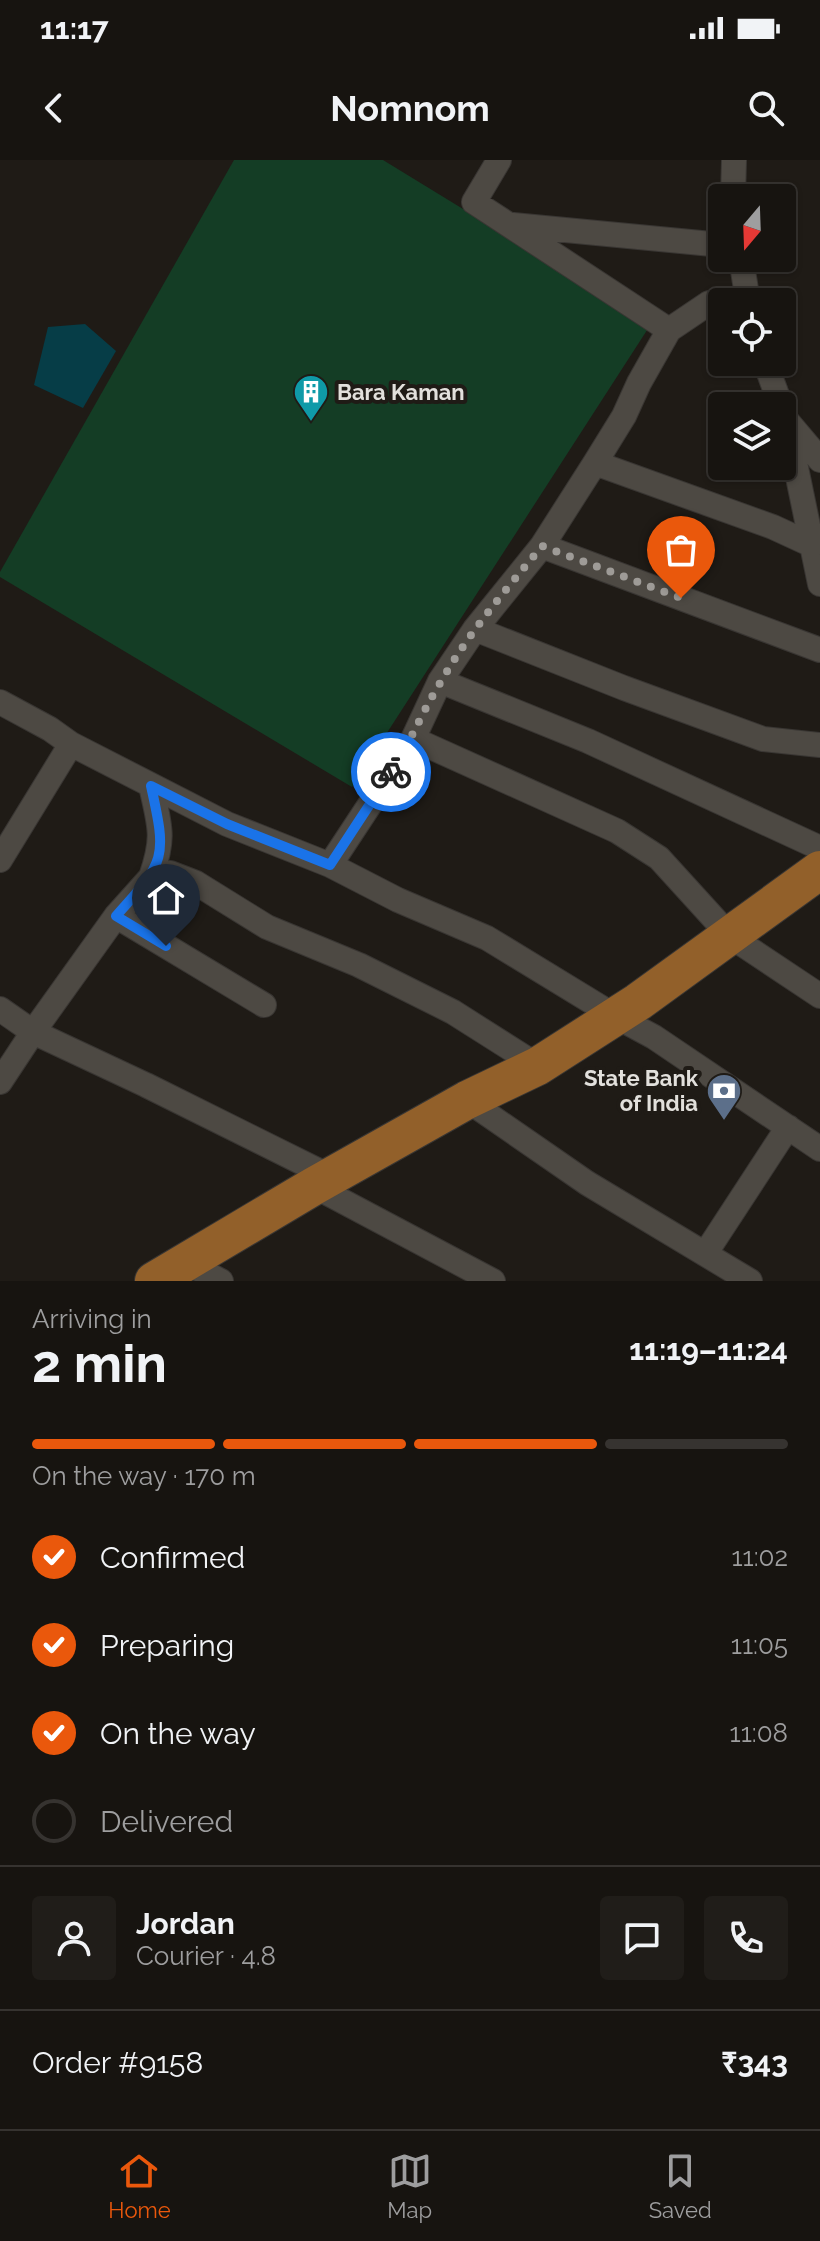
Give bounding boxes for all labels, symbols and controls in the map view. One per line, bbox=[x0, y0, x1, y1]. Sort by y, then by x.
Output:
text: 11:17 bbox=[40, 11, 109, 46]
icon: back bbox=[32, 86, 76, 130]
icon: search bbox=[744, 86, 788, 130]
text: Nomnom bbox=[330, 87, 490, 129]
north arrow bbox=[708, 184, 796, 272]
map controls bbox=[708, 184, 796, 480]
button: locate bbox=[708, 288, 796, 376]
building icon: Bara Kaman bbox=[292, 373, 330, 423]
place label: Bara Kaman bbox=[337, 379, 465, 405]
button: layers bbox=[708, 392, 796, 480]
pin bbox=[647, 516, 715, 598]
icon: bag bbox=[659, 528, 703, 572]
courier bbox=[351, 732, 431, 812]
icon: bike bbox=[369, 750, 413, 794]
pin bbox=[132, 864, 200, 946]
icon: home bbox=[144, 876, 188, 920]
place label: State Bank of India bbox=[584, 1065, 699, 1116]
bank icon: State Bank of India bbox=[705, 1072, 743, 1122]
text: Arriving in bbox=[32, 1304, 152, 1334]
text: 11:19–11:24 bbox=[629, 1332, 788, 1367]
text: 2 min bbox=[32, 1333, 167, 1394]
text: On the way · 170 m bbox=[32, 1461, 256, 1491]
icon: check bbox=[32, 1535, 76, 1579]
text: Confirmed bbox=[100, 1540, 245, 1575]
text: 11:02 bbox=[731, 1542, 788, 1572]
icon: check bbox=[32, 1623, 76, 1667]
text: Preparing bbox=[100, 1628, 234, 1663]
text: 11:05 bbox=[731, 1630, 788, 1660]
icon: check bbox=[32, 1711, 76, 1755]
text: On the way bbox=[100, 1716, 256, 1751]
text: 11:08 bbox=[730, 1718, 788, 1748]
text: Delivered bbox=[100, 1804, 233, 1839]
button: person bbox=[32, 1896, 116, 1980]
button: chat bbox=[600, 1896, 684, 1980]
button: phone bbox=[704, 1896, 788, 1980]
text: Jordan bbox=[136, 1906, 235, 1941]
text: Courier · 4.8 bbox=[136, 1941, 276, 1971]
text: Order #9158 bbox=[32, 2045, 203, 2080]
text: ₹343 bbox=[721, 2045, 788, 2080]
tab: Home bbox=[108, 2149, 171, 2223]
tab: Map bbox=[387, 2149, 432, 2223]
tab: Saved bbox=[649, 2149, 712, 2223]

